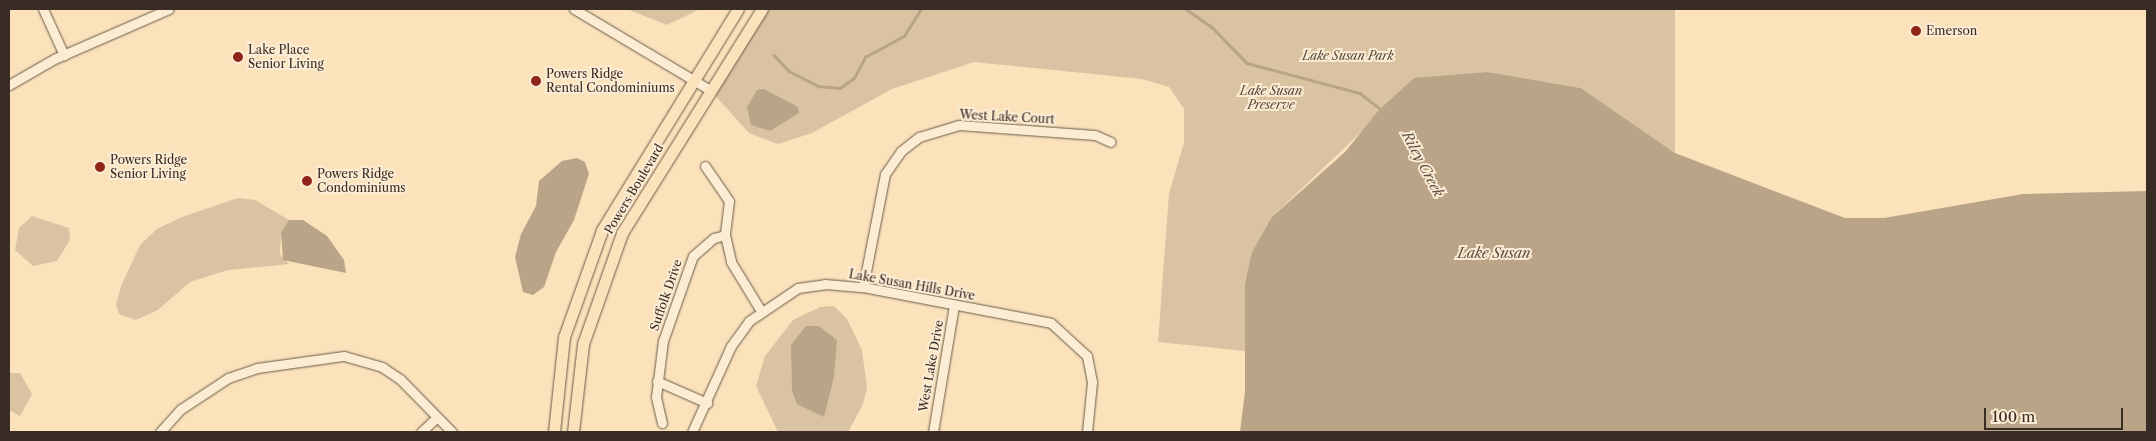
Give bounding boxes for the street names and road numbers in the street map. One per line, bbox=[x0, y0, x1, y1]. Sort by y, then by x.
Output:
street label: West Lake Court bbox=[959, 107, 1055, 127]
street label: Powers Boulevard bbox=[601, 141, 667, 237]
street label: Suffolk Drive bbox=[647, 257, 685, 333]
street label: Lake Susan Hills Drive bbox=[848, 267, 976, 303]
street label: West Lake Drive bbox=[916, 319, 946, 413]

